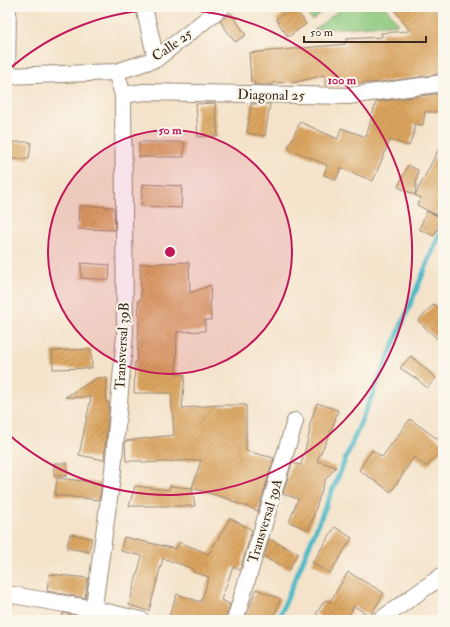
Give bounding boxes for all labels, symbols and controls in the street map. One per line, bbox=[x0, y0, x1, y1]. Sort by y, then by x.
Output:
scale bar bbox=[304, 18, 426, 44]
street label: Calle 25 bbox=[149, 25, 196, 65]
text: 50 m bbox=[310, 25, 334, 40]
text: 100 m bbox=[328, 73, 357, 88]
street label: Diagonal 25 bbox=[237, 86, 306, 104]
text: 50 m bbox=[158, 123, 182, 138]
centre of rings bbox=[163, 245, 177, 259]
street label: Transversal 39B bbox=[111, 302, 133, 390]
street label: Transversal 39A bbox=[244, 477, 286, 565]

